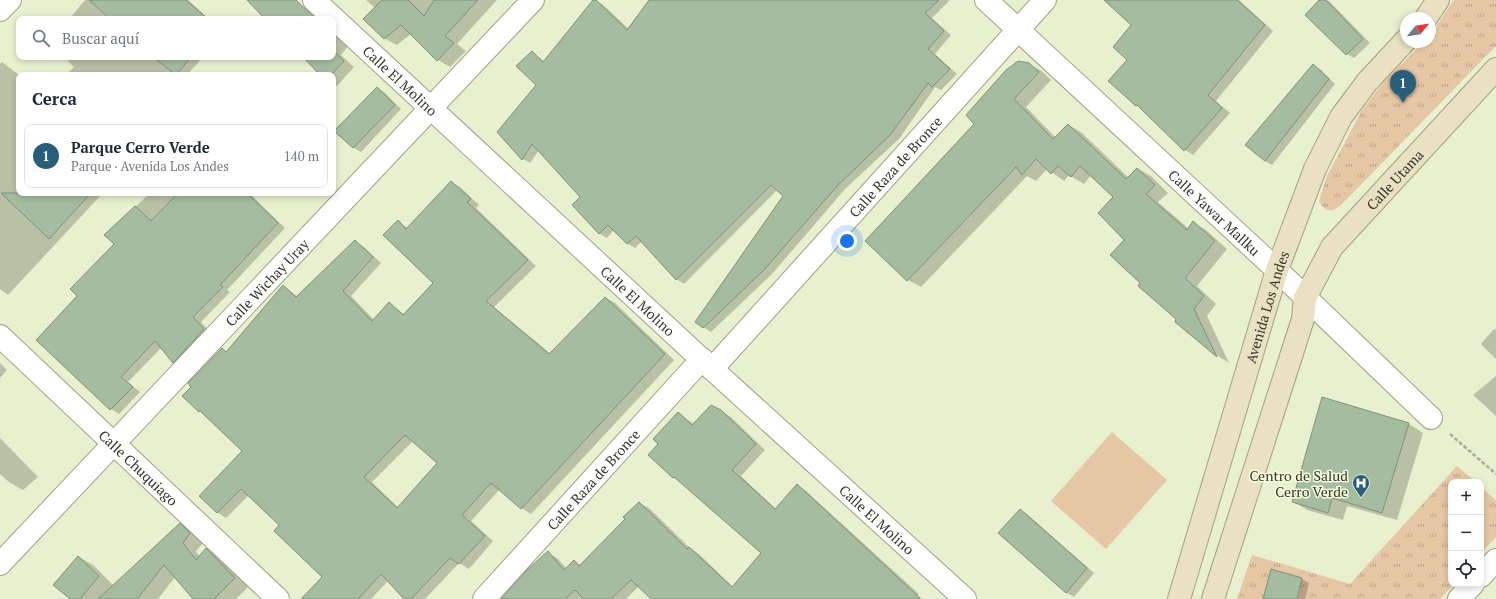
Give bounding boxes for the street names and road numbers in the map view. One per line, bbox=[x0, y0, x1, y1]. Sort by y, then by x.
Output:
street label: Calle El Molino bbox=[359, 41, 442, 120]
street label: Calle Raza de Bronce bbox=[844, 112, 945, 221]
street label: Calle Utama bbox=[1362, 145, 1427, 214]
street label: Calle Yawar Mallku bbox=[1165, 165, 1265, 260]
street label: Calle Wichay Uray bbox=[221, 234, 313, 330]
street label: Avenida Los Andes bbox=[1240, 248, 1293, 365]
street label: Calle El Molino bbox=[597, 261, 680, 340]
street label: Calle Chuquiago bbox=[95, 425, 183, 510]
street label: Calle Raza de Bronce bbox=[542, 425, 644, 534]
street label: Calle El Molino bbox=[836, 480, 919, 558]

